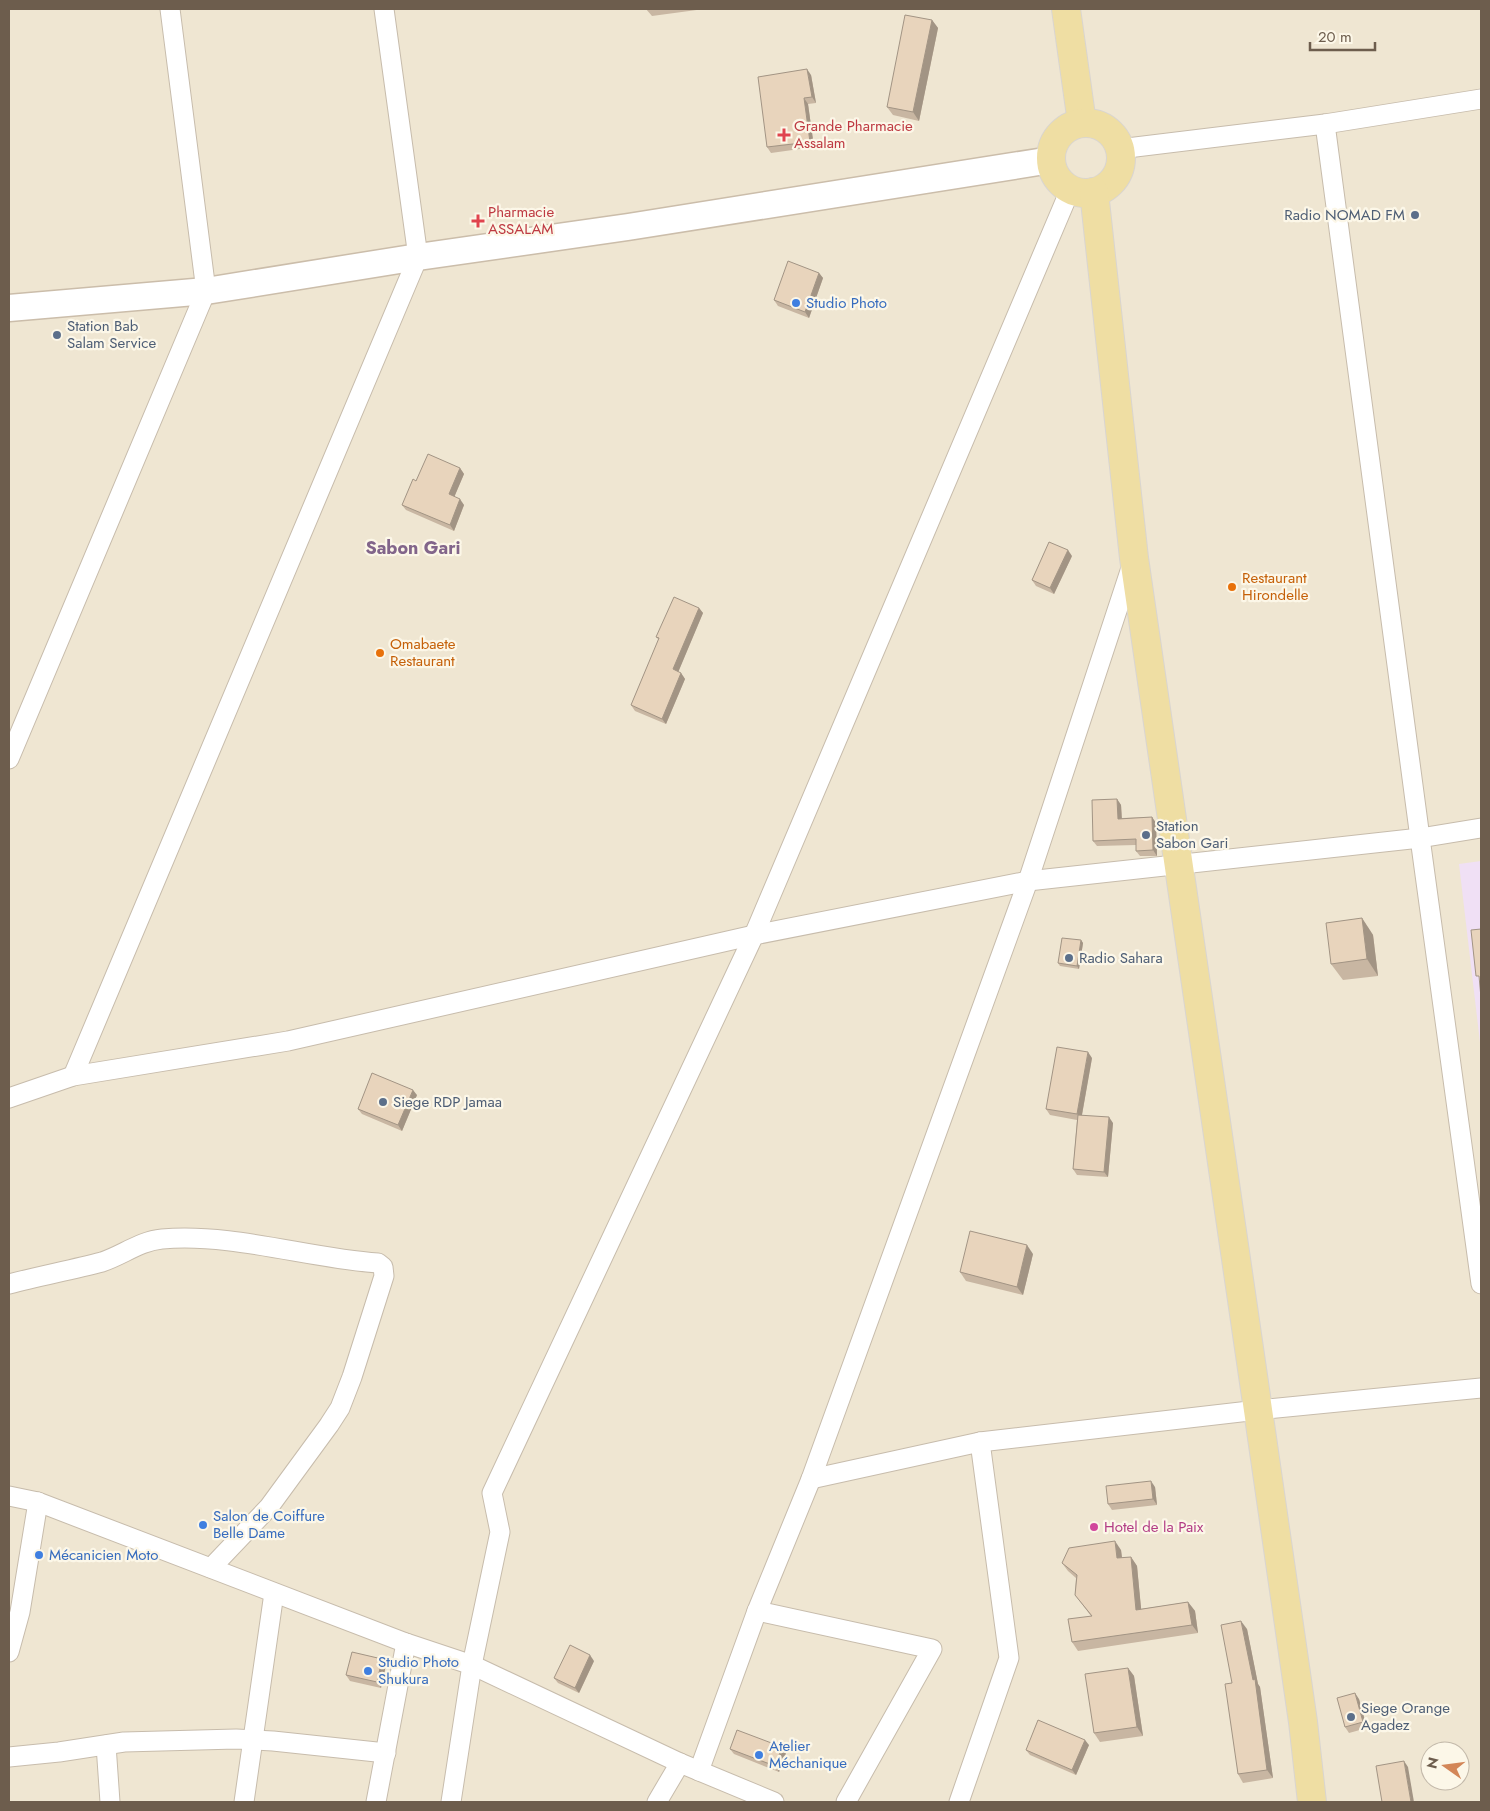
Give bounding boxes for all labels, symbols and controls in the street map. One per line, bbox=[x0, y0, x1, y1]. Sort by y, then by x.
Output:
scale bar bbox=[1310, 20, 1375, 52]
text: 20 m bbox=[1318, 26, 1352, 48]
place label: Grande Pharmacie Assalam bbox=[794, 115, 913, 154]
marker: Grande Pharmacie Assalam bbox=[778, 129, 790, 141]
place label: Pharmacie ASSALAM bbox=[488, 201, 554, 240]
place label: Radio NOMAD FM bbox=[1284, 204, 1405, 226]
marker: Radio NOMAD FM bbox=[1409, 209, 1421, 221]
marker: Pharmacie ASSALAM bbox=[472, 215, 484, 227]
place label: Studio Photo bbox=[806, 292, 887, 314]
marker: Studio Photo bbox=[790, 297, 802, 309]
place label: Station Bab Salam Service bbox=[67, 315, 157, 354]
marker: Station Bab Salam Service bbox=[51, 329, 63, 341]
district label: Sabon Gari bbox=[365, 535, 461, 561]
place label: Restaurant Hirondelle bbox=[1242, 567, 1309, 606]
marker: Restaurant Hirondelle bbox=[1226, 581, 1238, 593]
place label: Omabaete Restaurant bbox=[390, 633, 456, 672]
marker: Omabaete Restaurant bbox=[374, 647, 386, 659]
place label: Station Sabon Gari bbox=[1156, 815, 1228, 854]
marker: Station Sabon Gari bbox=[1140, 829, 1152, 841]
place label: Radio Sahara bbox=[1079, 947, 1163, 969]
marker: Radio Sahara bbox=[1063, 952, 1075, 964]
place label: Siege RDP Jamaa bbox=[393, 1091, 502, 1113]
marker: Siege RDP Jamaa bbox=[377, 1096, 389, 1108]
place label: Salon de Coiffure Belle Dame bbox=[213, 1505, 325, 1544]
place label: Hotel de la Paix bbox=[1104, 1516, 1204, 1538]
marker: Salon de Coiffure Belle Dame bbox=[197, 1519, 209, 1531]
marker: Hotel de la Paix bbox=[1088, 1521, 1100, 1533]
place label: Mécanicien Moto bbox=[49, 1544, 158, 1566]
marker: Mécanicien Moto bbox=[33, 1549, 45, 1561]
place label: Studio Photo Shukura bbox=[378, 1651, 459, 1690]
marker: Studio Photo Shukura bbox=[362, 1665, 374, 1677]
place label: Siege Orange Agadez bbox=[1361, 1697, 1450, 1736]
marker: Siege Orange Agadez bbox=[1345, 1711, 1357, 1723]
place label: Atelier Méchanique bbox=[769, 1735, 847, 1774]
north arrow bbox=[1420, 1741, 1470, 1791]
marker: Atelier Méchanique bbox=[753, 1749, 765, 1761]
text: N bbox=[1421, 1755, 1443, 1771]

